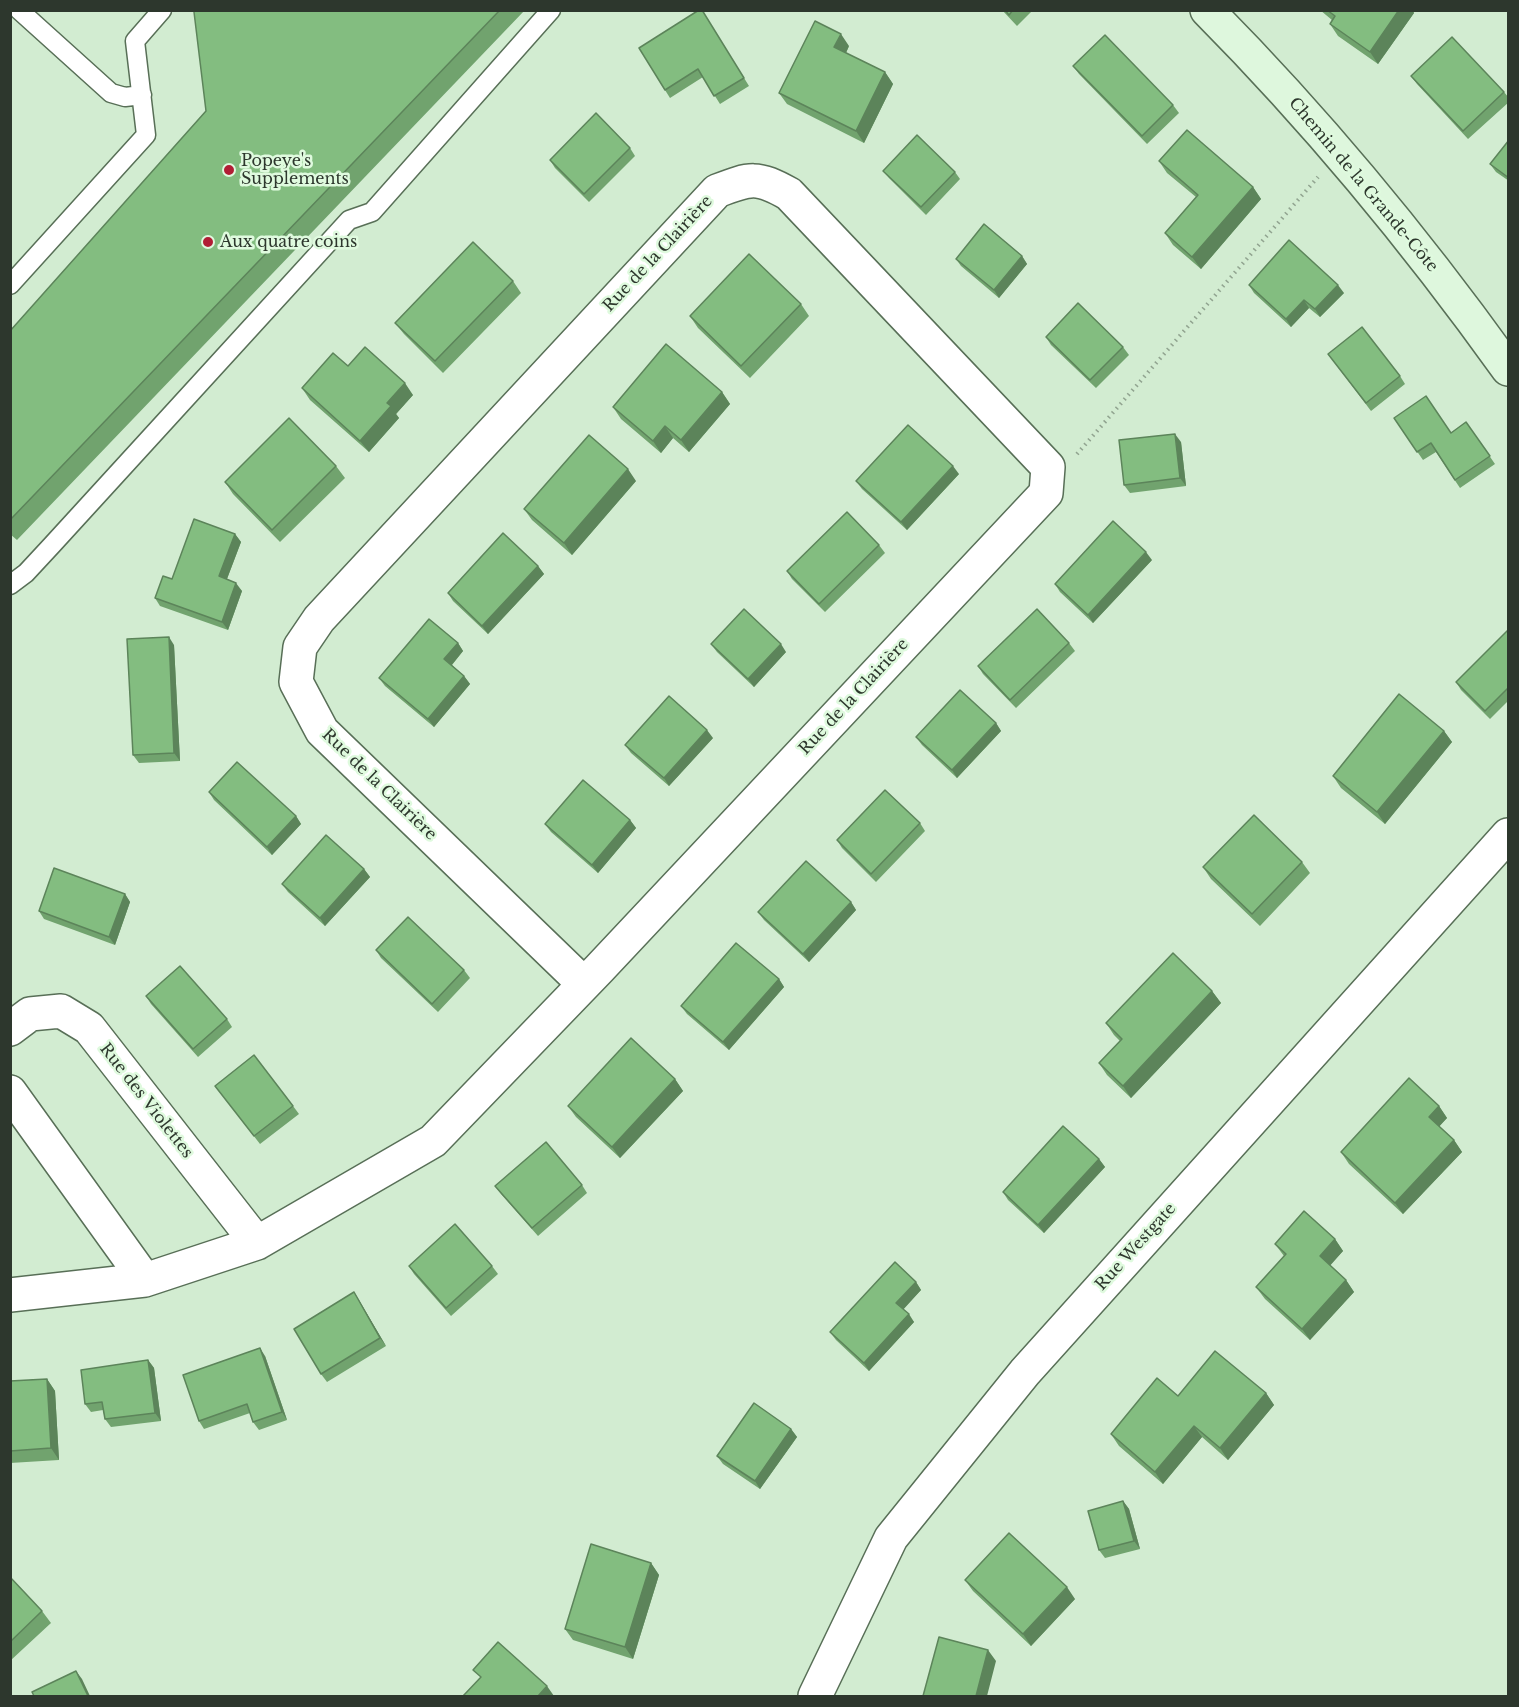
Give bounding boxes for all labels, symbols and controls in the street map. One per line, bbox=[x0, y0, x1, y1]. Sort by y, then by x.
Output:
street label: Chemin de la Grande-Côte bbox=[1284, 94, 1442, 276]
place label: Popeye's Supplements bbox=[241, 151, 349, 189]
marker: Popeye's Supplements bbox=[222, 163, 236, 177]
street label: Rue de la Clairière bbox=[599, 192, 717, 316]
place label: Aux quatre coins bbox=[220, 232, 357, 252]
marker: Aux quatre coins bbox=[201, 235, 215, 249]
street label: Rue de la Clairière bbox=[795, 635, 913, 759]
street label: Rue de la Clairière bbox=[318, 725, 440, 845]
street label: Rue des Violettes bbox=[95, 1040, 197, 1162]
street label: Rue Westgate bbox=[1092, 1199, 1180, 1295]

